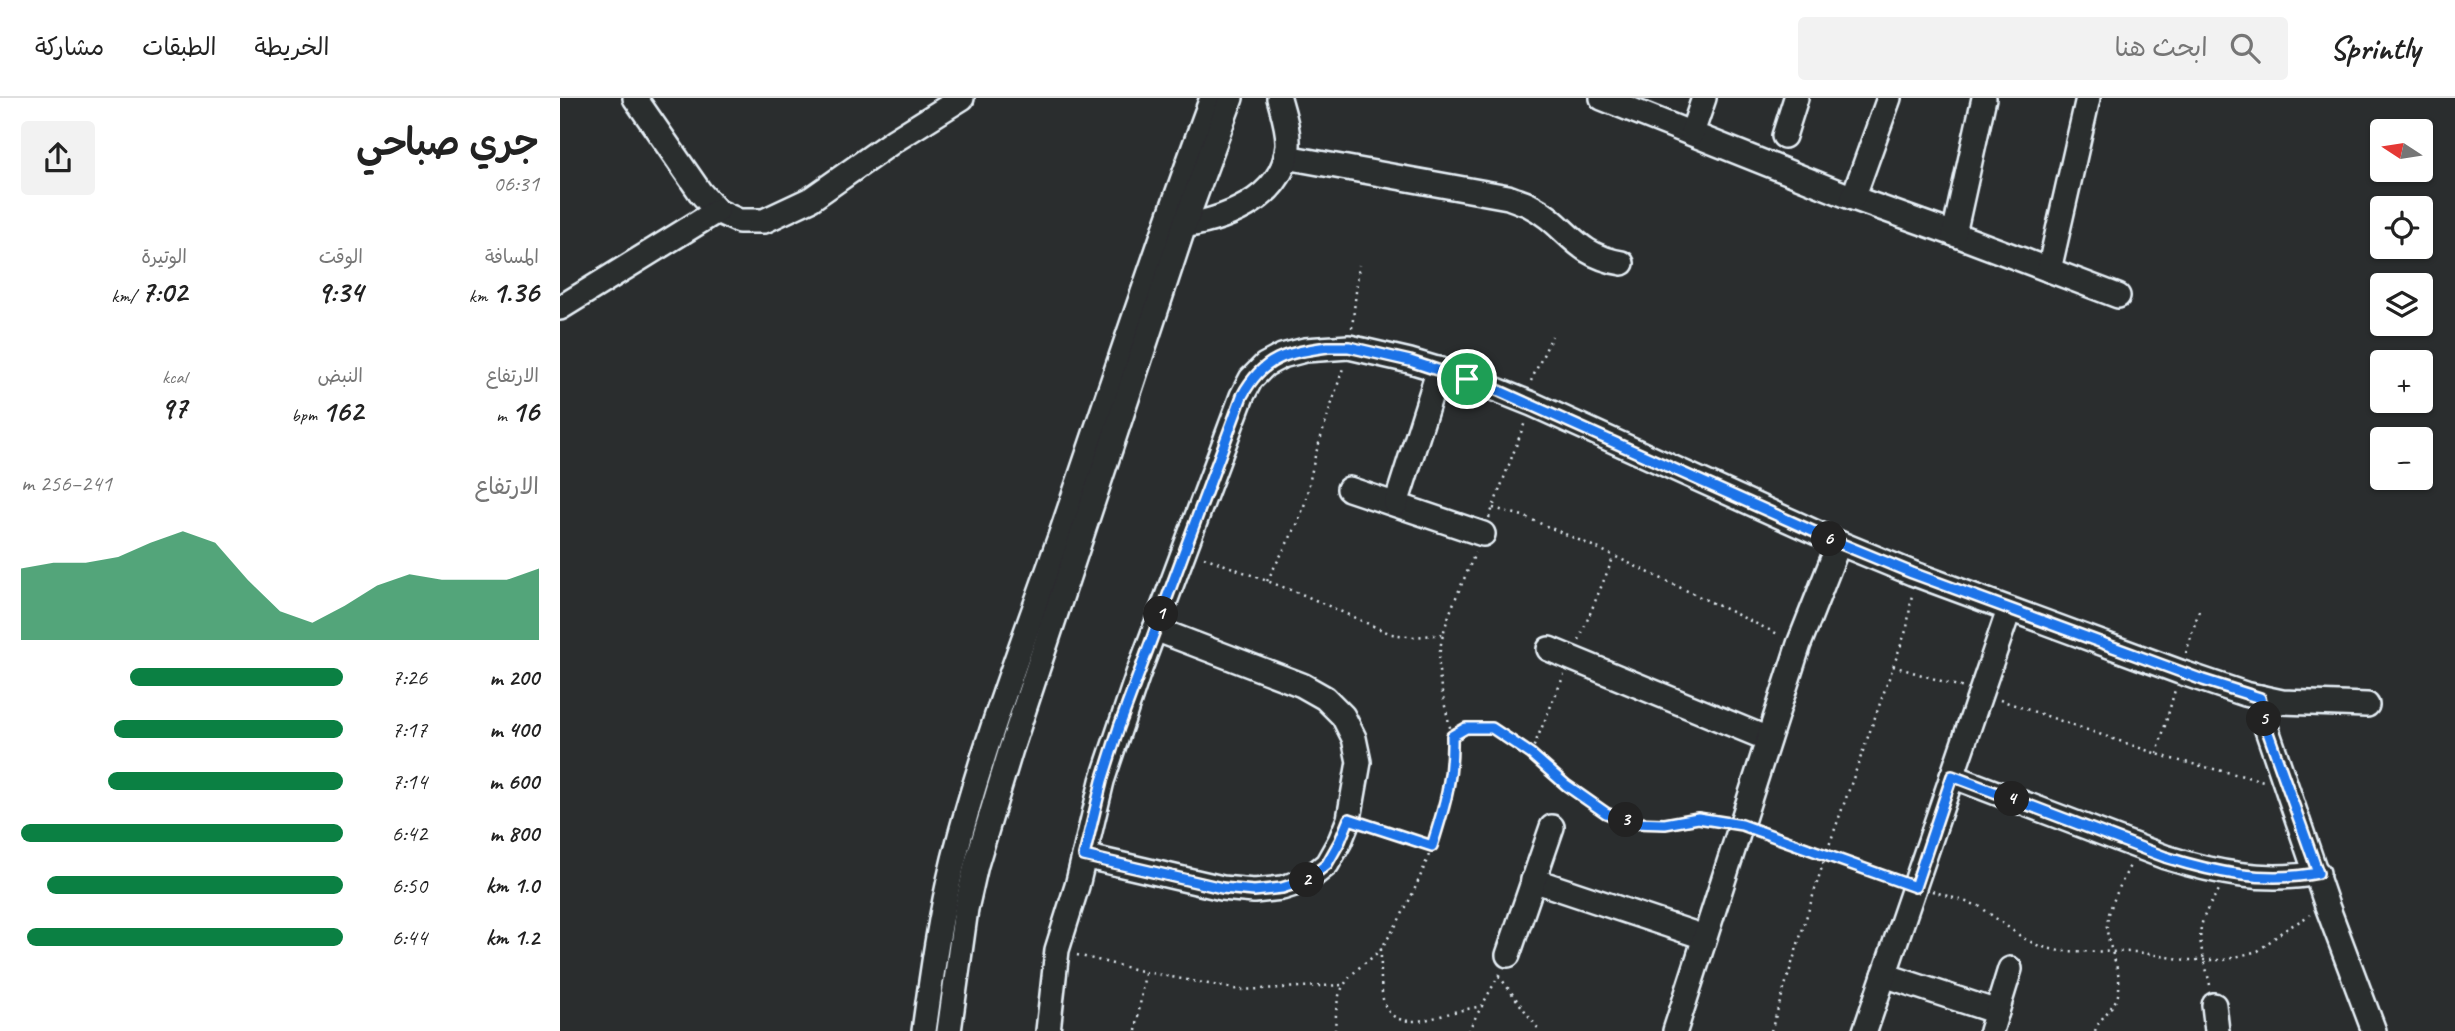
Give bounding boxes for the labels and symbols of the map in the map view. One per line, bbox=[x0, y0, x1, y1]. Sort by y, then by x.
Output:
north arrow bbox=[2370, 119, 2432, 182]
pin bbox=[1437, 349, 1497, 409]
pin: 6 bbox=[1812, 522, 1846, 556]
pin: 1 bbox=[1144, 596, 1178, 632]
pin: 5 bbox=[2246, 702, 2282, 736]
pin: 4 bbox=[1994, 782, 2030, 816]
pin: 3 bbox=[1608, 802, 1644, 838]
pin: 2 bbox=[1290, 862, 1324, 898]

